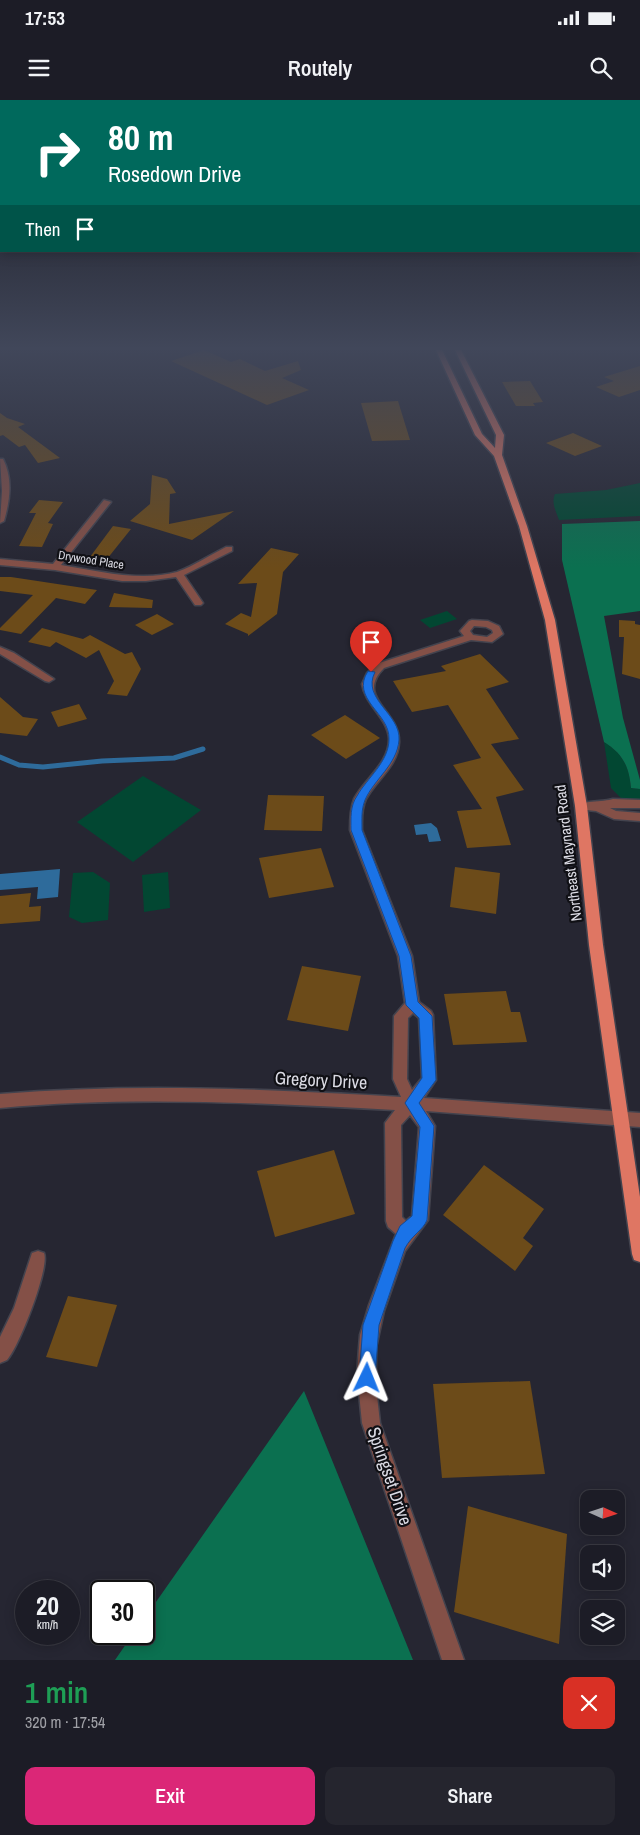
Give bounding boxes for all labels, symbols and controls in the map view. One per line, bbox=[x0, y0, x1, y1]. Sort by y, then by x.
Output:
text: 17:53 bbox=[25, 5, 65, 31]
text: Routely bbox=[288, 53, 352, 83]
icon: menu bbox=[25, 54, 53, 82]
icon: search bbox=[587, 54, 615, 82]
text: 80 m bbox=[108, 114, 173, 161]
icon: right bbox=[25, 120, 90, 185]
text: Rosedown Drive bbox=[108, 159, 241, 189]
icon: arrive bbox=[71, 215, 99, 243]
text: Then bbox=[25, 216, 61, 242]
street label: Drywood Place bbox=[57, 547, 125, 573]
pin bbox=[350, 621, 392, 672]
icon: arrive bbox=[357, 628, 385, 656]
street label: Northeast Maynard Road bbox=[549, 784, 587, 922]
street label: Gregory Drive bbox=[274, 1065, 368, 1095]
position arrow bbox=[340, 1351, 392, 1403]
street label: Springset Drive bbox=[361, 1423, 419, 1529]
north arrow bbox=[580, 1490, 625, 1535]
map controls bbox=[580, 1490, 625, 1645]
button: sound bbox=[580, 1545, 625, 1590]
speed limit sign: 30 bbox=[90, 1580, 155, 1645]
text: 20 bbox=[36, 1589, 59, 1623]
button: layers bbox=[580, 1600, 625, 1645]
text: km/h bbox=[37, 1617, 58, 1633]
text: 1 min bbox=[25, 1672, 88, 1712]
button: close bbox=[563, 1677, 615, 1729]
text: 320 m · 17:54 bbox=[25, 1711, 105, 1733]
button: Exit bbox=[25, 1767, 315, 1825]
button: Share bbox=[325, 1767, 615, 1825]

